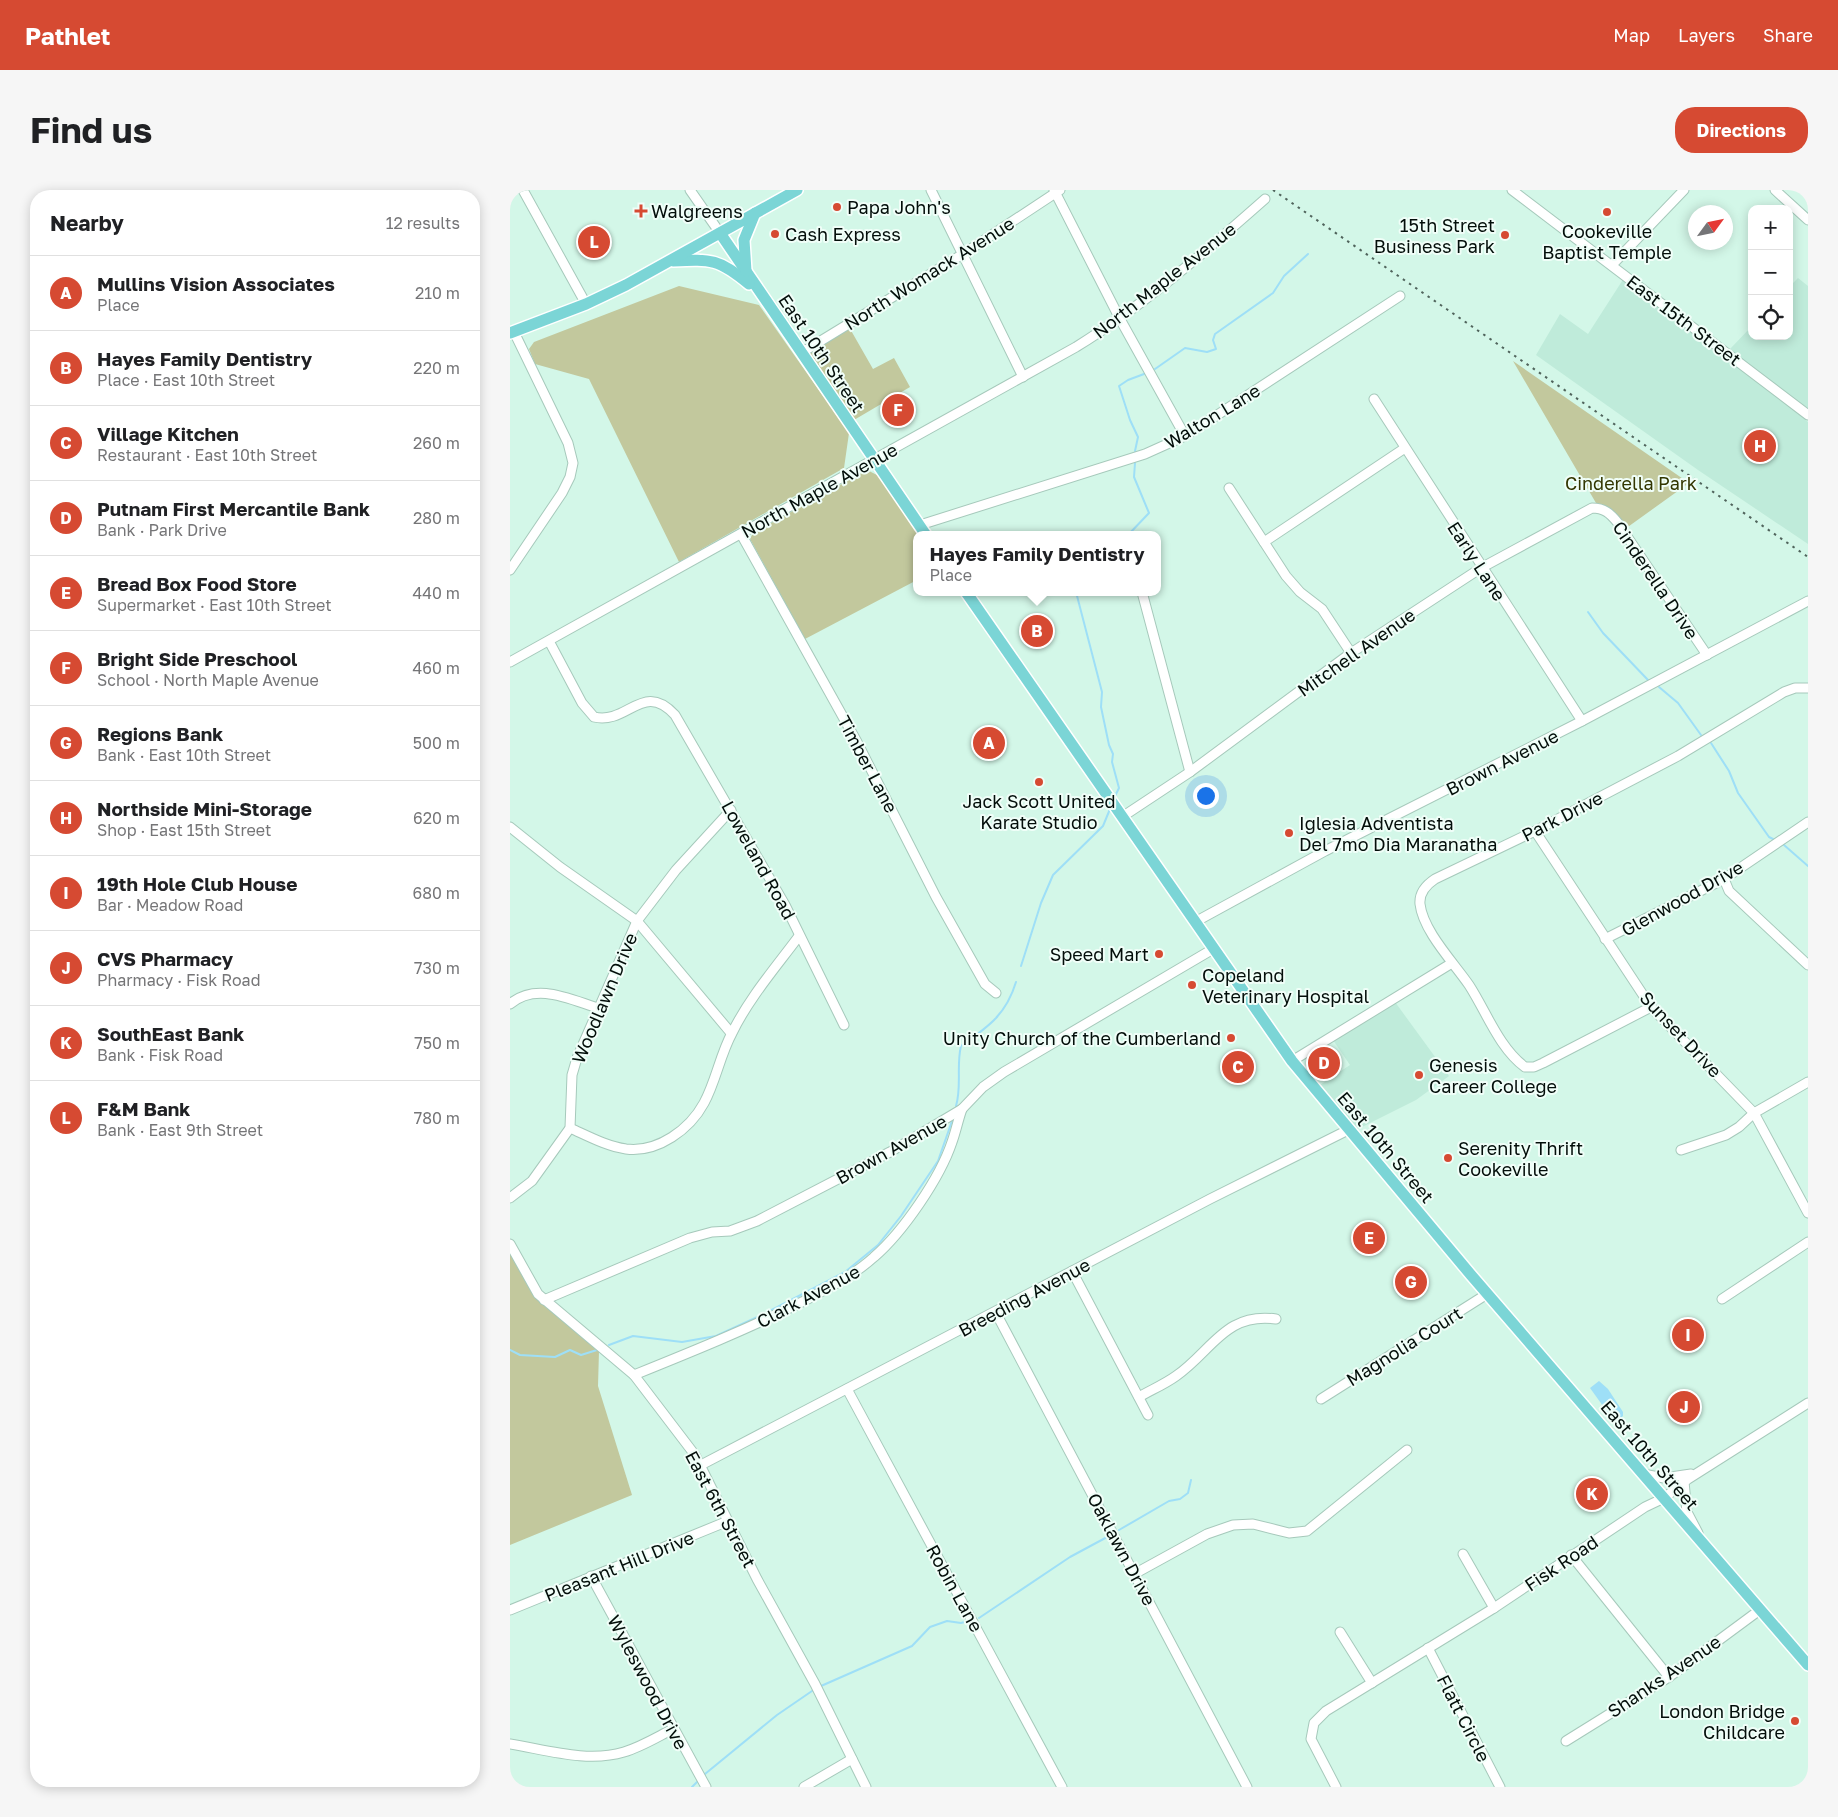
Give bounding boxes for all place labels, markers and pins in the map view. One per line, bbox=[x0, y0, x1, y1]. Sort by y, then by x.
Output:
place label: Papa John's bbox=[847, 196, 951, 218]
place label: Walgreens bbox=[651, 200, 743, 222]
marker: Papa John's bbox=[831, 201, 843, 213]
marker: Walgreens bbox=[635, 205, 647, 217]
marker: Cookeville Baptist Temple bbox=[1601, 206, 1613, 218]
place label: 15th Street Business Park bbox=[1374, 214, 1495, 257]
place label: Cookeville Baptist Temple bbox=[1542, 220, 1672, 263]
pin: L bbox=[578, 223, 610, 261]
place label: Cash Express bbox=[785, 223, 901, 245]
marker: Cash Express bbox=[769, 228, 781, 240]
marker: 15th Street Business Park bbox=[1499, 229, 1511, 241]
pin: F bbox=[882, 391, 914, 429]
pin: H bbox=[1744, 427, 1776, 465]
pin: B bbox=[1021, 612, 1053, 650]
pin: A bbox=[973, 724, 1005, 762]
marker: Jack Scott United Karate Studio bbox=[1033, 776, 1045, 788]
place label: Jack Scott United Karate Studio bbox=[962, 790, 1116, 833]
place label: Iglesia Adventista Del 7mo Dia Maranatha bbox=[1299, 812, 1497, 855]
marker: Iglesia Adventista Del 7mo Dia Maranatha bbox=[1283, 827, 1295, 839]
place label: Speed Mart bbox=[1050, 943, 1149, 965]
marker: Speed Mart bbox=[1153, 948, 1165, 960]
place label: Copeland Veterinary Hospital bbox=[1202, 964, 1370, 1007]
marker: Copeland Veterinary Hospital bbox=[1186, 979, 1198, 991]
place label: Unity Church of the Cumberland bbox=[943, 1027, 1221, 1049]
marker: Unity Church of the Cumberland bbox=[1225, 1032, 1237, 1044]
pin: D bbox=[1308, 1044, 1340, 1082]
pin: C bbox=[1222, 1048, 1254, 1086]
place label: Genesis Career College bbox=[1429, 1054, 1557, 1097]
marker: Genesis Career College bbox=[1413, 1069, 1425, 1081]
place label: Serenity Thrift Cookeville bbox=[1458, 1137, 1583, 1180]
marker: Serenity Thrift Cookeville bbox=[1442, 1152, 1454, 1164]
pin: E bbox=[1353, 1219, 1385, 1257]
pin: G bbox=[1395, 1263, 1427, 1301]
pin: I bbox=[1672, 1316, 1704, 1354]
pin: J bbox=[1668, 1388, 1700, 1426]
pin: K bbox=[1576, 1475, 1608, 1513]
place label: London Bridge Childcare bbox=[1659, 1700, 1785, 1743]
marker: London Bridge Childcare bbox=[1789, 1715, 1801, 1727]

